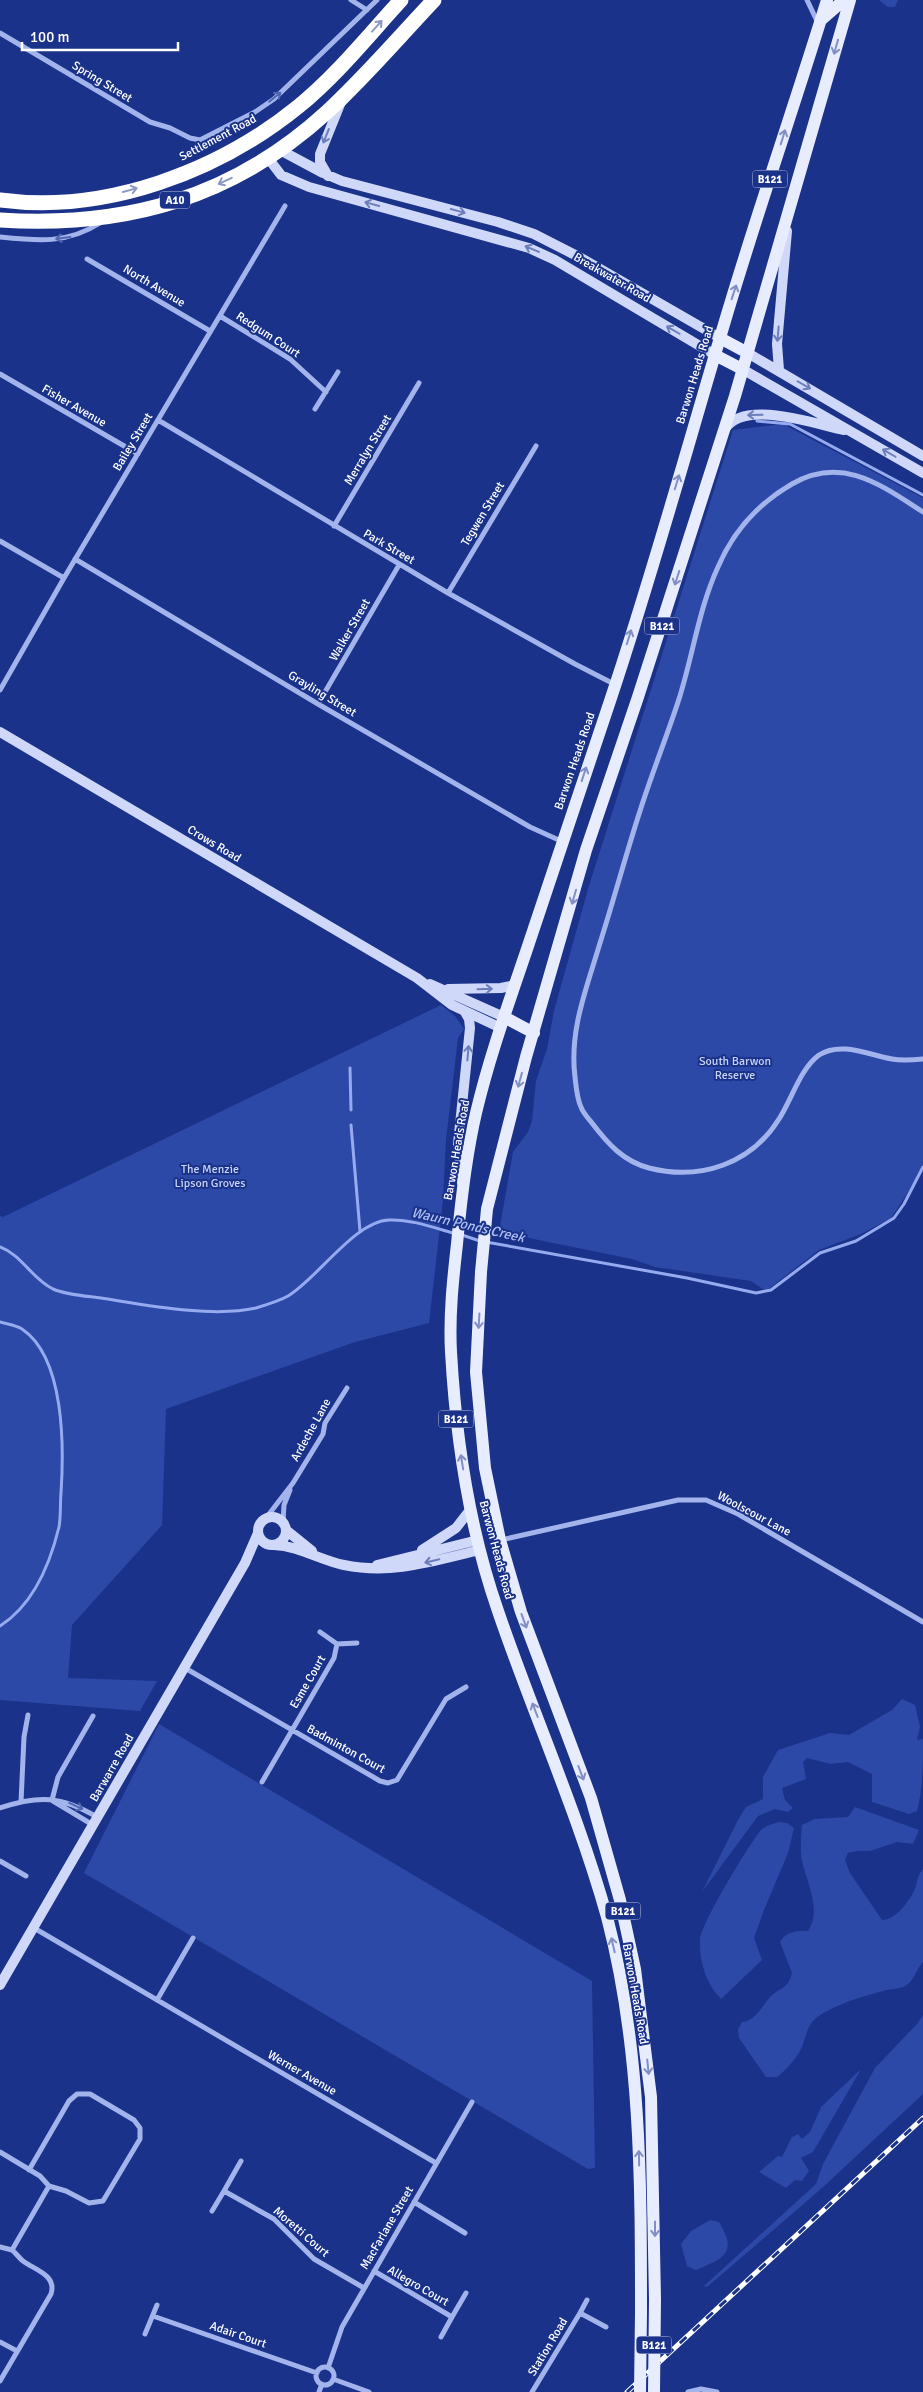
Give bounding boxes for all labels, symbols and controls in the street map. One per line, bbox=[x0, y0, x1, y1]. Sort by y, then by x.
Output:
scale bar bbox=[22, 20, 179, 52]
one-way arrow bbox=[371, 20, 383, 33]
text: 100 m bbox=[30, 28, 70, 46]
one-way arrow bbox=[830, 38, 840, 54]
street label: Spring Street bbox=[69, 58, 135, 106]
one-way arrow bbox=[268, 92, 281, 103]
street label: Settlement Road bbox=[177, 111, 259, 165]
one-way arrow bbox=[321, 128, 330, 143]
one-way arrow bbox=[779, 129, 789, 145]
road number: B121 bbox=[752, 170, 788, 188]
one-way arrow bbox=[218, 177, 233, 187]
one-way arrow bbox=[122, 185, 138, 195]
road number: A10 bbox=[160, 192, 190, 208]
one-way arrow bbox=[364, 199, 380, 208]
one-way arrow bbox=[449, 207, 465, 216]
one-way arrow bbox=[56, 233, 72, 243]
one-way arrow bbox=[525, 244, 540, 254]
street label: Breakwater Road bbox=[571, 250, 653, 306]
street label: North Avenue bbox=[120, 262, 188, 310]
one-way arrow bbox=[730, 284, 740, 300]
street label: Redgum Court bbox=[233, 309, 303, 361]
one-way arrow bbox=[667, 324, 681, 334]
street label: Barwon Heads Road bbox=[673, 324, 717, 426]
one-way arrow bbox=[773, 325, 783, 341]
one-way arrow bbox=[797, 380, 811, 390]
street label: Fisher Avenue bbox=[39, 382, 109, 430]
street label: Bailey Street bbox=[110, 410, 156, 474]
one-way arrow bbox=[747, 410, 764, 420]
street label: Merralyn Street bbox=[341, 412, 395, 488]
one-way arrow bbox=[882, 447, 896, 457]
one-way arrow bbox=[672, 474, 682, 490]
street label: Tegwen Street bbox=[458, 479, 508, 549]
street label: Park Street bbox=[361, 526, 417, 568]
one-way arrow bbox=[672, 569, 682, 585]
street label: Walker Street bbox=[326, 596, 374, 664]
road number: B121 bbox=[644, 618, 680, 634]
one-way arrow bbox=[625, 630, 635, 646]
street label: Grayling Street bbox=[285, 668, 359, 720]
street label: Barwon Heads Road bbox=[551, 710, 599, 812]
one-way arrow bbox=[580, 766, 590, 782]
street label: Crows Road bbox=[184, 822, 244, 866]
one-way arrow bbox=[568, 889, 578, 905]
one-way arrow bbox=[476, 984, 492, 993]
one-way arrow bbox=[464, 1046, 473, 1062]
park label: South Barwon Reserve bbox=[699, 1054, 771, 1083]
one-way arrow bbox=[515, 1071, 524, 1087]
street label: Barwon Heads Road bbox=[441, 1098, 473, 1202]
park label: The Menzie Lipson Groves bbox=[175, 1162, 245, 1191]
water label: Waurn Ponds Creek bbox=[410, 1204, 528, 1247]
one-way arrow bbox=[474, 1312, 483, 1328]
street label: Ardeche Lane bbox=[288, 1396, 334, 1464]
road number: B121 bbox=[438, 1410, 474, 1428]
one-way arrow bbox=[456, 1454, 466, 1470]
street label: Woolscour Lane bbox=[715, 1488, 793, 1540]
street label: Barwon Heads Road bbox=[476, 1499, 516, 1601]
one-way arrow bbox=[425, 1557, 441, 1566]
one-way arrow bbox=[520, 1612, 529, 1628]
street label: Esme Court bbox=[287, 1653, 329, 1711]
one-way arrow bbox=[530, 1703, 539, 1718]
street label: Badminton Court bbox=[304, 1721, 388, 1777]
street label: Barwarre Road bbox=[87, 1732, 137, 1804]
one-way arrow bbox=[577, 1765, 586, 1780]
one-way arrow bbox=[68, 1801, 83, 1811]
road number: B121 bbox=[606, 1902, 640, 1920]
one-way arrow bbox=[608, 1937, 617, 1953]
street label: Barwon Heads Road bbox=[619, 1942, 651, 2046]
street label: Werner Avenue bbox=[265, 2047, 339, 2099]
one-way arrow bbox=[643, 2059, 653, 2075]
one-way arrow bbox=[634, 2150, 644, 2166]
street label: MacFarlane Street bbox=[357, 2184, 417, 2272]
street label: Moretti Court bbox=[270, 2204, 332, 2260]
one-way arrow bbox=[650, 2220, 660, 2237]
street label: Allegro Court bbox=[385, 2262, 451, 2310]
street label: Station Road bbox=[525, 2315, 571, 2379]
street label: Adair Court bbox=[208, 2318, 268, 2352]
road number: B121 bbox=[636, 2336, 672, 2354]

